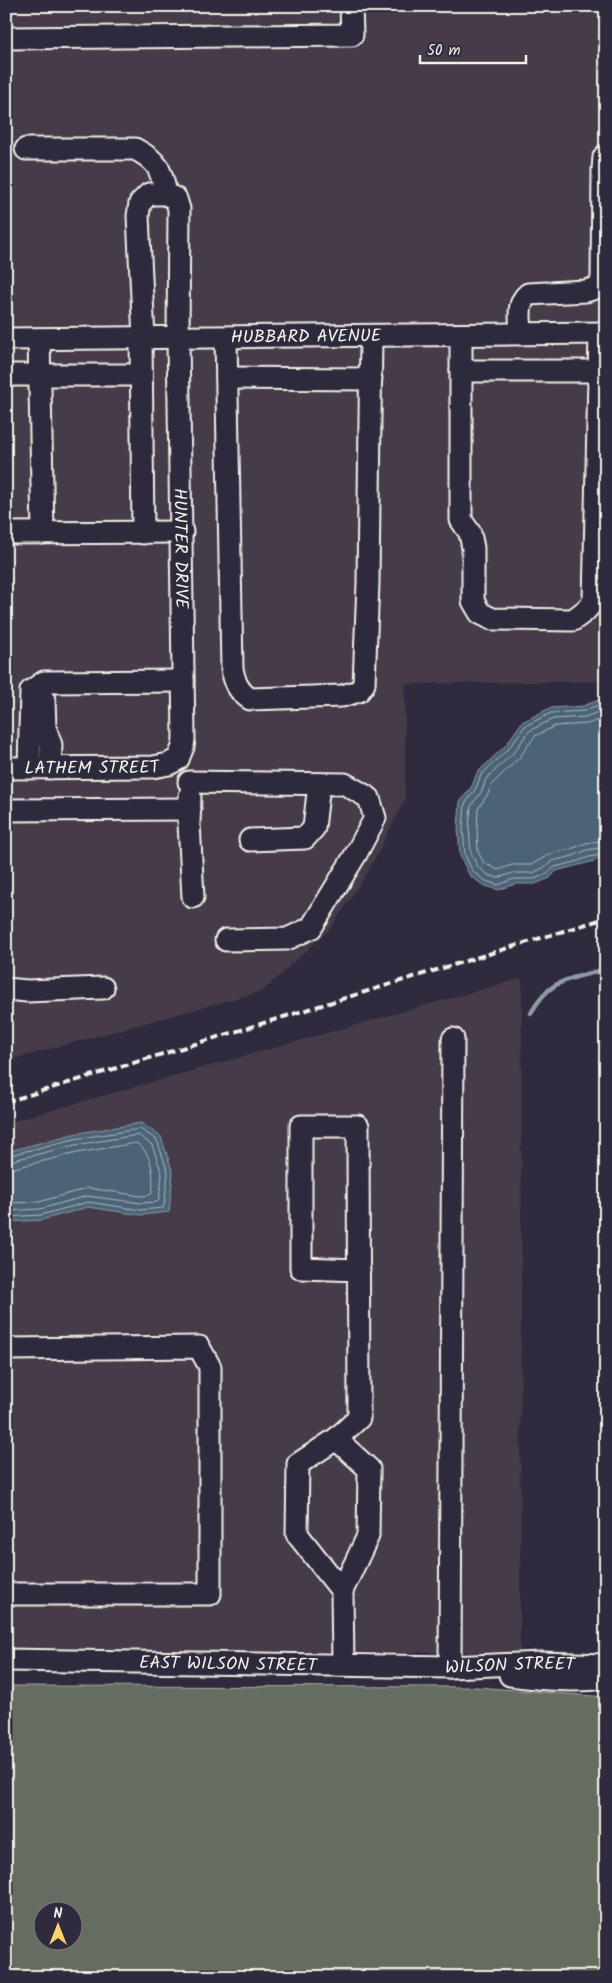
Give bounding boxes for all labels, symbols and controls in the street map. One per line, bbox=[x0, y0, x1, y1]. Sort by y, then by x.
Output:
scale bar bbox=[420, 32, 526, 64]
text: 50 m bbox=[427, 39, 461, 63]
street label: HUBBARD AVENUE bbox=[231, 322, 382, 353]
street label: HUNTER DRIVE bbox=[164, 488, 195, 609]
street label: LATHEM STREET bbox=[24, 753, 164, 784]
street label: EAST WILSON STREET bbox=[139, 1649, 318, 1681]
street label: WILSON STREET bbox=[444, 1650, 577, 1683]
north arrow bbox=[32, 1900, 82, 1950]
text: N bbox=[54, 1903, 63, 1925]

